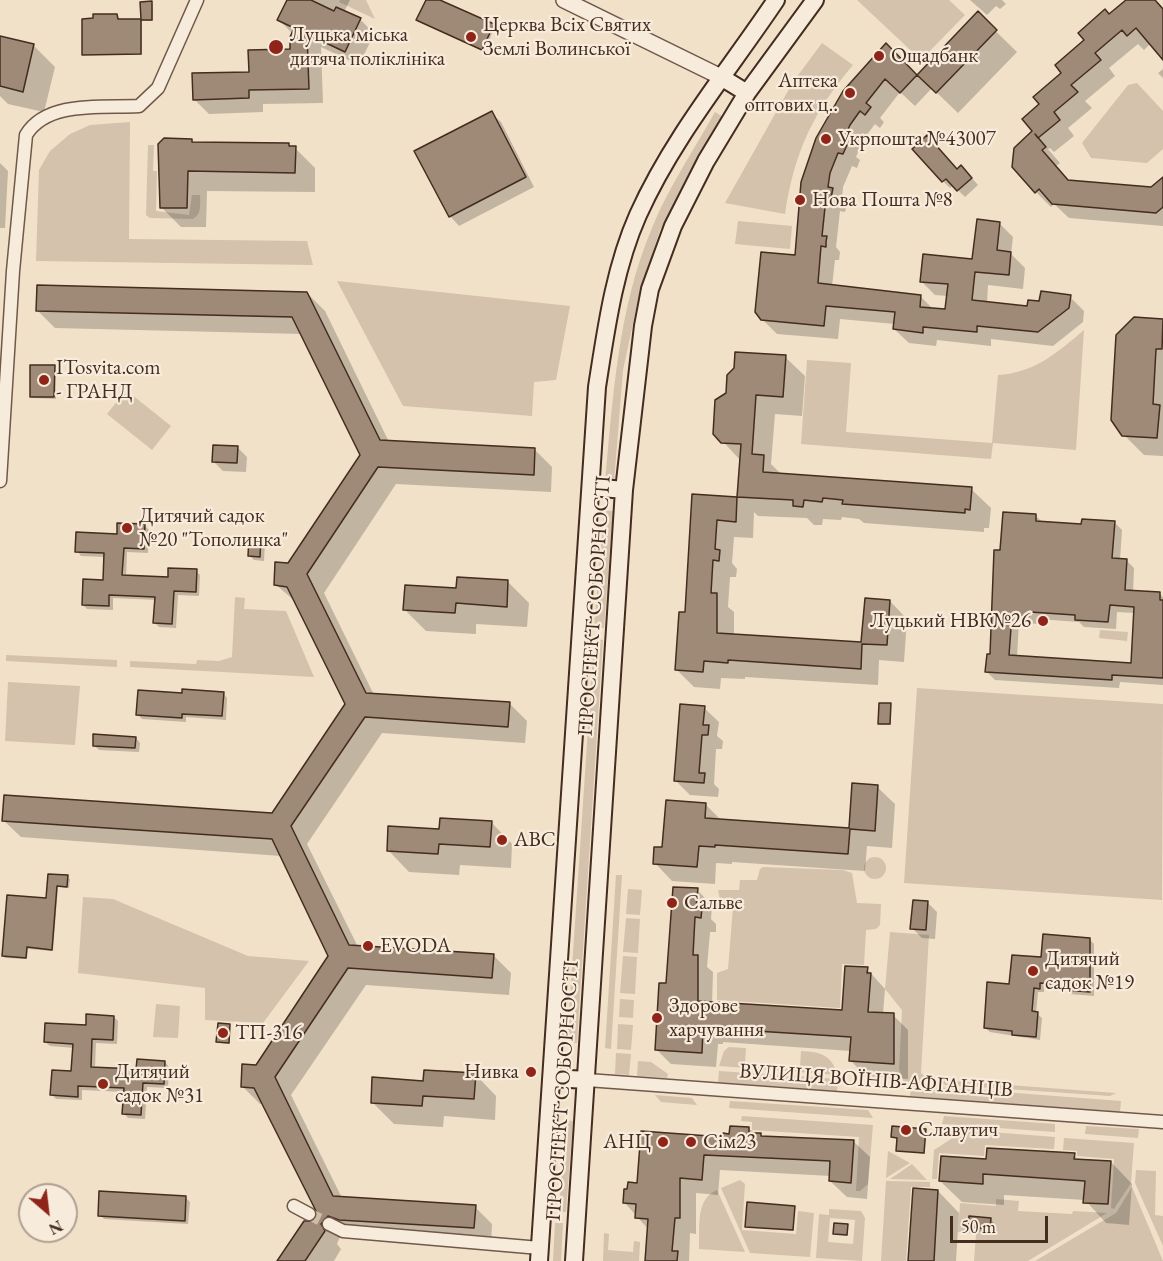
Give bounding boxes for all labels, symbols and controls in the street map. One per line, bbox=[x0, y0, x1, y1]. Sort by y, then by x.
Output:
place label: Церква Всіх Святих Землі Волинської bbox=[483, 12, 651, 62]
place label: Луцька міська дитяча поліклініка bbox=[290, 22, 445, 72]
marker: Церква Всіх Святих Землі Волинської bbox=[464, 30, 478, 44]
marker: Луцька міська дитяча поліклініка bbox=[267, 38, 285, 56]
place label: Ощадбанк bbox=[891, 43, 978, 69]
marker: Ощадбанк bbox=[872, 49, 886, 63]
place label: Аптека оптових ц‥ bbox=[744, 68, 838, 118]
marker: Аптека оптових ц‥ bbox=[843, 86, 857, 100]
place label: Укрпошта №43007 bbox=[838, 126, 996, 152]
marker: Укрпошта №43007 bbox=[819, 132, 833, 146]
place label: Нова Пошта №8 bbox=[812, 187, 953, 213]
marker: Нова Пошта №8 bbox=[793, 193, 807, 207]
place label: ITosvita.com - ГРАНД bbox=[56, 355, 161, 405]
marker: ITosvita.com - ГРАНД bbox=[37, 373, 51, 387]
street label: ПРОСПЕКТ СОБОРНОСТІ bbox=[573, 475, 617, 737]
place label: Дитячий садок №20 "Тополинка" bbox=[139, 503, 288, 553]
marker: Дитячий садок №20 "Тополинка" bbox=[120, 521, 134, 535]
place label: Луцький НВК№26 bbox=[870, 608, 1031, 634]
marker: Луцький НВК№26 bbox=[1036, 614, 1050, 628]
place label: АВС bbox=[514, 827, 556, 853]
marker: АВС bbox=[495, 833, 509, 847]
place label: Сальве bbox=[684, 890, 743, 916]
marker: Сальве bbox=[665, 896, 679, 910]
place label: EVODA bbox=[380, 933, 451, 959]
marker: EVODA bbox=[361, 939, 375, 953]
place label: Дитячий садок №19 bbox=[1045, 946, 1134, 996]
street label: ПРОСПЕКТ СОБОРНОСТІ bbox=[541, 960, 585, 1222]
marker: Дитячий садок №19 bbox=[1026, 964, 1040, 978]
place label: Здорове харчування bbox=[669, 993, 764, 1043]
marker: Здорове харчування bbox=[650, 1011, 664, 1025]
place label: ТП-316 bbox=[235, 1020, 302, 1046]
marker: ТП-316 bbox=[216, 1026, 230, 1040]
place label: Дитячий садок №31 bbox=[115, 1059, 204, 1109]
place label: Нивка bbox=[464, 1059, 519, 1085]
street label: ВУЛИЦЯ ВОЇНІВ-АФГАНЦІВ bbox=[738, 1059, 1014, 1103]
marker: Нивка bbox=[524, 1065, 538, 1079]
marker: Дитячий садок №31 bbox=[96, 1077, 110, 1091]
place label: Славутич bbox=[918, 1117, 998, 1143]
marker: Славутич bbox=[899, 1123, 913, 1137]
place label: АНЦ bbox=[603, 1129, 651, 1155]
place label: Сім23 bbox=[703, 1129, 756, 1155]
marker: АНЦ bbox=[656, 1135, 670, 1149]
marker: Сім23 bbox=[684, 1135, 698, 1149]
north arrow bbox=[18, 1183, 78, 1243]
scale bar bbox=[953, 1204, 1050, 1242]
text: N bbox=[45, 1215, 66, 1240]
text: 50 m bbox=[961, 1215, 996, 1238]

